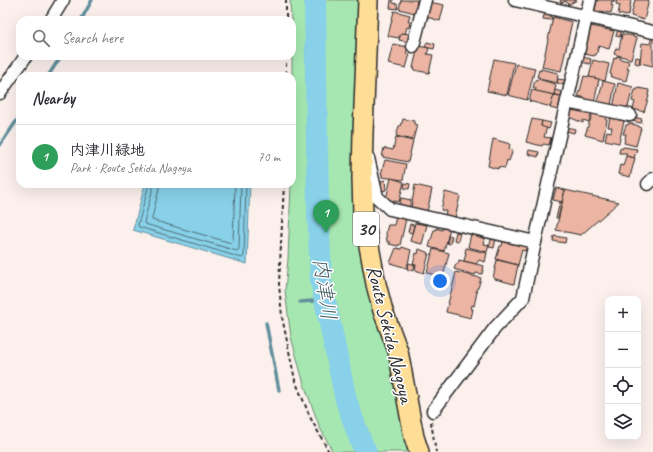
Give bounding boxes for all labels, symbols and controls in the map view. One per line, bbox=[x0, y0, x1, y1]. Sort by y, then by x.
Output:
search box bbox=[16, 16, 296, 60]
icon: search bbox=[30, 27, 52, 49]
text: Search here bbox=[62, 29, 123, 48]
text: Nearby bbox=[32, 88, 75, 109]
text: 内津川緑地 bbox=[70, 141, 145, 160]
text: 1 bbox=[42, 149, 48, 165]
text: 70 m bbox=[258, 149, 280, 165]
text: Park · Route Sekida Nagoya bbox=[70, 160, 191, 176]
pin: 1 bbox=[313, 200, 339, 233]
road number: 30 bbox=[353, 212, 379, 246]
water label: 内津川 bbox=[308, 256, 342, 322]
street label: Route Sekida Nagoya bbox=[361, 263, 420, 407]
your location bbox=[430, 271, 450, 291]
map controls bbox=[605, 296, 641, 440]
button: + bbox=[605, 296, 641, 332]
button: − bbox=[605, 332, 641, 368]
button: locate bbox=[605, 368, 641, 404]
button: layers bbox=[605, 404, 641, 440]

